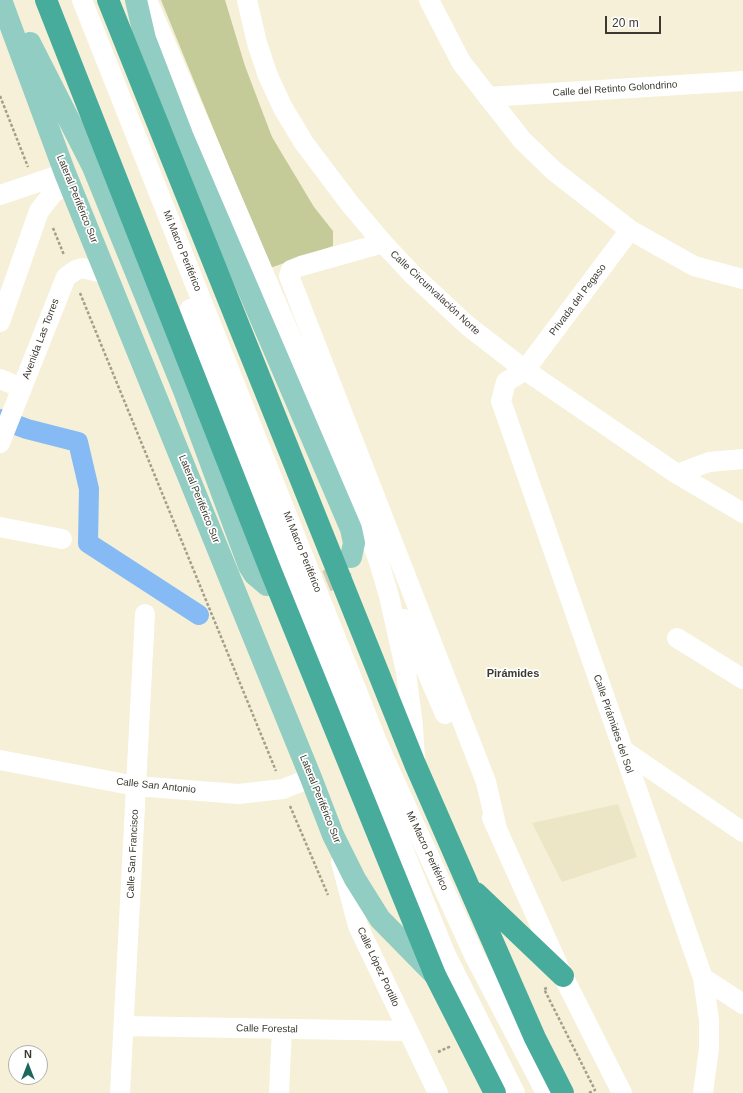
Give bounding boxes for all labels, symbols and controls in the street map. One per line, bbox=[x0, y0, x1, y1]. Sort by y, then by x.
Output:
scale bar bbox=[607, 8, 663, 34]
text: 20 m bbox=[612, 16, 639, 30]
street label: Calle del Retinto Golondrino bbox=[552, 79, 678, 99]
street label: Lateral Periférico Sur bbox=[54, 153, 100, 245]
street label: Mi Macro Periférico bbox=[160, 209, 204, 293]
street label: Calle Circunvalación Norte bbox=[388, 248, 482, 338]
street label: Privada del Pegaso bbox=[547, 262, 609, 338]
street label: Avenida Las Torres bbox=[20, 297, 62, 381]
street label: Lateral Periférico Sur bbox=[176, 453, 222, 545]
street label: Mi Macro Periférico bbox=[280, 510, 324, 594]
district label: Pirámides bbox=[487, 667, 539, 681]
street label: Calle Pirámides del Sol bbox=[590, 673, 636, 775]
street label: Lateral Periférico Sur bbox=[297, 753, 343, 845]
street label: Calle San Antonio bbox=[116, 776, 196, 796]
street label: Calle San Francisco bbox=[125, 809, 141, 899]
street label: Mi Macro Periférico bbox=[403, 809, 451, 893]
street label: Calle López Portillo bbox=[354, 925, 402, 1009]
street label: Calle Forestal bbox=[236, 1022, 298, 1036]
north arrow bbox=[8, 1045, 48, 1085]
text: N bbox=[24, 1048, 32, 1060]

